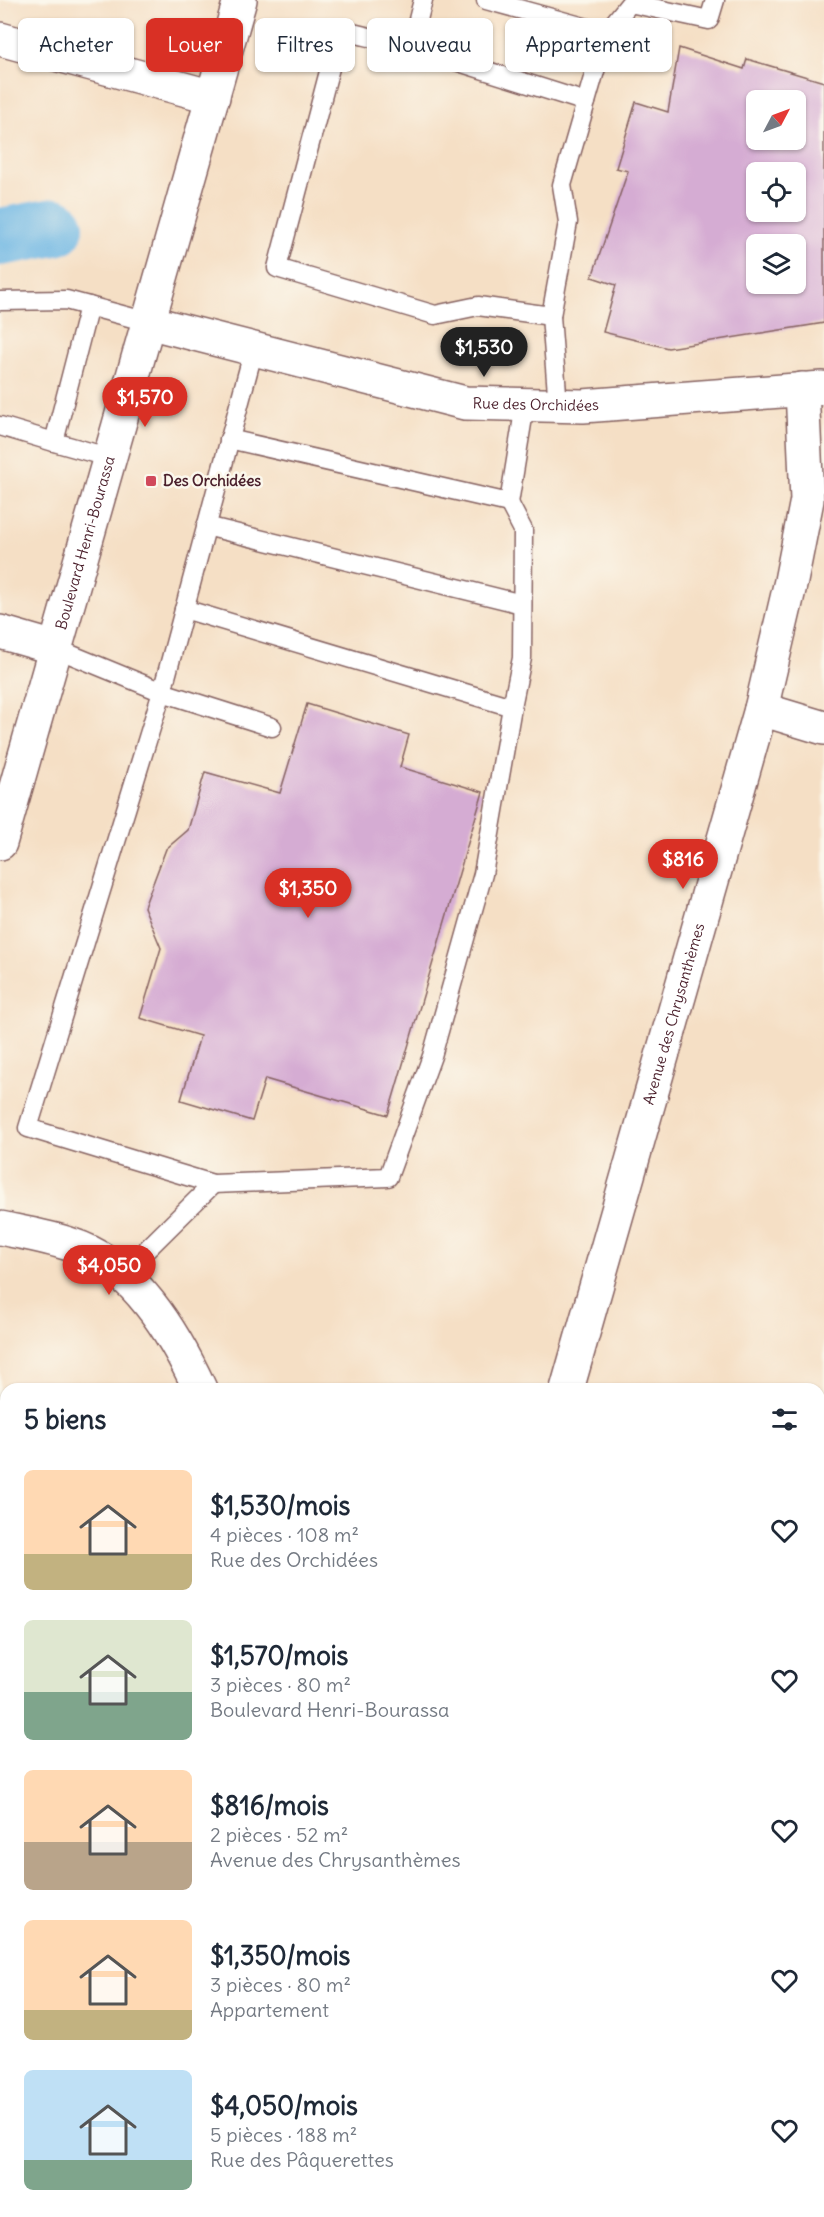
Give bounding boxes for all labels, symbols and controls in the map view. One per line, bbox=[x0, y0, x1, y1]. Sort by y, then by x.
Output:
chip: Acheter bbox=[18, 18, 134, 72]
chip: Louer bbox=[146, 18, 243, 72]
chip: Filtres bbox=[255, 18, 355, 72]
chip: Nouveau bbox=[367, 18, 493, 72]
chip: Appartement bbox=[505, 18, 672, 72]
north arrow bbox=[746, 90, 806, 150]
map controls bbox=[746, 90, 806, 294]
button: locate bbox=[746, 162, 806, 222]
button: layers bbox=[746, 234, 806, 294]
pin: $1,530 bbox=[435, 327, 533, 378]
text: $1,530 bbox=[455, 334, 513, 359]
pin: $1,570 bbox=[96, 377, 194, 428]
text: $1,570 bbox=[116, 384, 174, 409]
street label: Rue des Orchidées bbox=[473, 393, 600, 415]
street label: Boulevard Henri-Bourassa bbox=[51, 453, 119, 632]
place label: Des Orchidées bbox=[163, 471, 261, 490]
marker: Des Orchidées bbox=[144, 474, 158, 488]
pin: $816 bbox=[647, 839, 719, 890]
text: $816 bbox=[662, 846, 704, 871]
pin: $1,350 bbox=[259, 868, 357, 919]
text: $1,350 bbox=[279, 875, 337, 900]
street label: Avenue des Chrysanthèmes bbox=[639, 921, 709, 1107]
pin: $4,050 bbox=[60, 1245, 158, 1296]
text: $4,050 bbox=[77, 1252, 141, 1277]
text: 5 biens bbox=[24, 1403, 106, 1436]
icon: filters bbox=[768, 1403, 801, 1436]
text: $1,530/mois bbox=[210, 1489, 350, 1522]
icon: home bbox=[72, 1494, 144, 1566]
icon: heart bbox=[768, 1514, 801, 1547]
text: 4 pièces · 108 m² bbox=[210, 1522, 359, 1547]
text: Rue des Orchidées bbox=[210, 1547, 378, 1572]
text: $1,570/mois bbox=[210, 1639, 348, 1672]
icon: home bbox=[72, 1644, 144, 1716]
icon: heart bbox=[768, 1664, 801, 1697]
text: 3 pièces · 80 m² bbox=[210, 1672, 351, 1697]
text: Boulevard Henri-Bourassa bbox=[210, 1697, 450, 1722]
text: $816/mois bbox=[210, 1789, 329, 1822]
icon: home bbox=[72, 1794, 144, 1866]
icon: heart bbox=[768, 1814, 801, 1847]
text: 2 pièces · 52 m² bbox=[210, 1822, 348, 1847]
text: Avenue des Chrysanthèmes bbox=[210, 1847, 461, 1872]
text: $1,350/mois bbox=[210, 1939, 350, 1972]
icon: home bbox=[72, 1944, 144, 2016]
icon: heart bbox=[768, 1964, 801, 1997]
text: 3 pièces · 80 m² bbox=[210, 1972, 351, 1997]
text: Appartement bbox=[210, 1997, 329, 2022]
text: $4,050/mois bbox=[210, 2089, 358, 2122]
icon: home bbox=[72, 2094, 144, 2166]
icon: heart bbox=[768, 2114, 801, 2147]
text: 5 pièces · 188 m² bbox=[210, 2122, 357, 2147]
text: Rue des Pâquerettes bbox=[210, 2147, 394, 2172]

